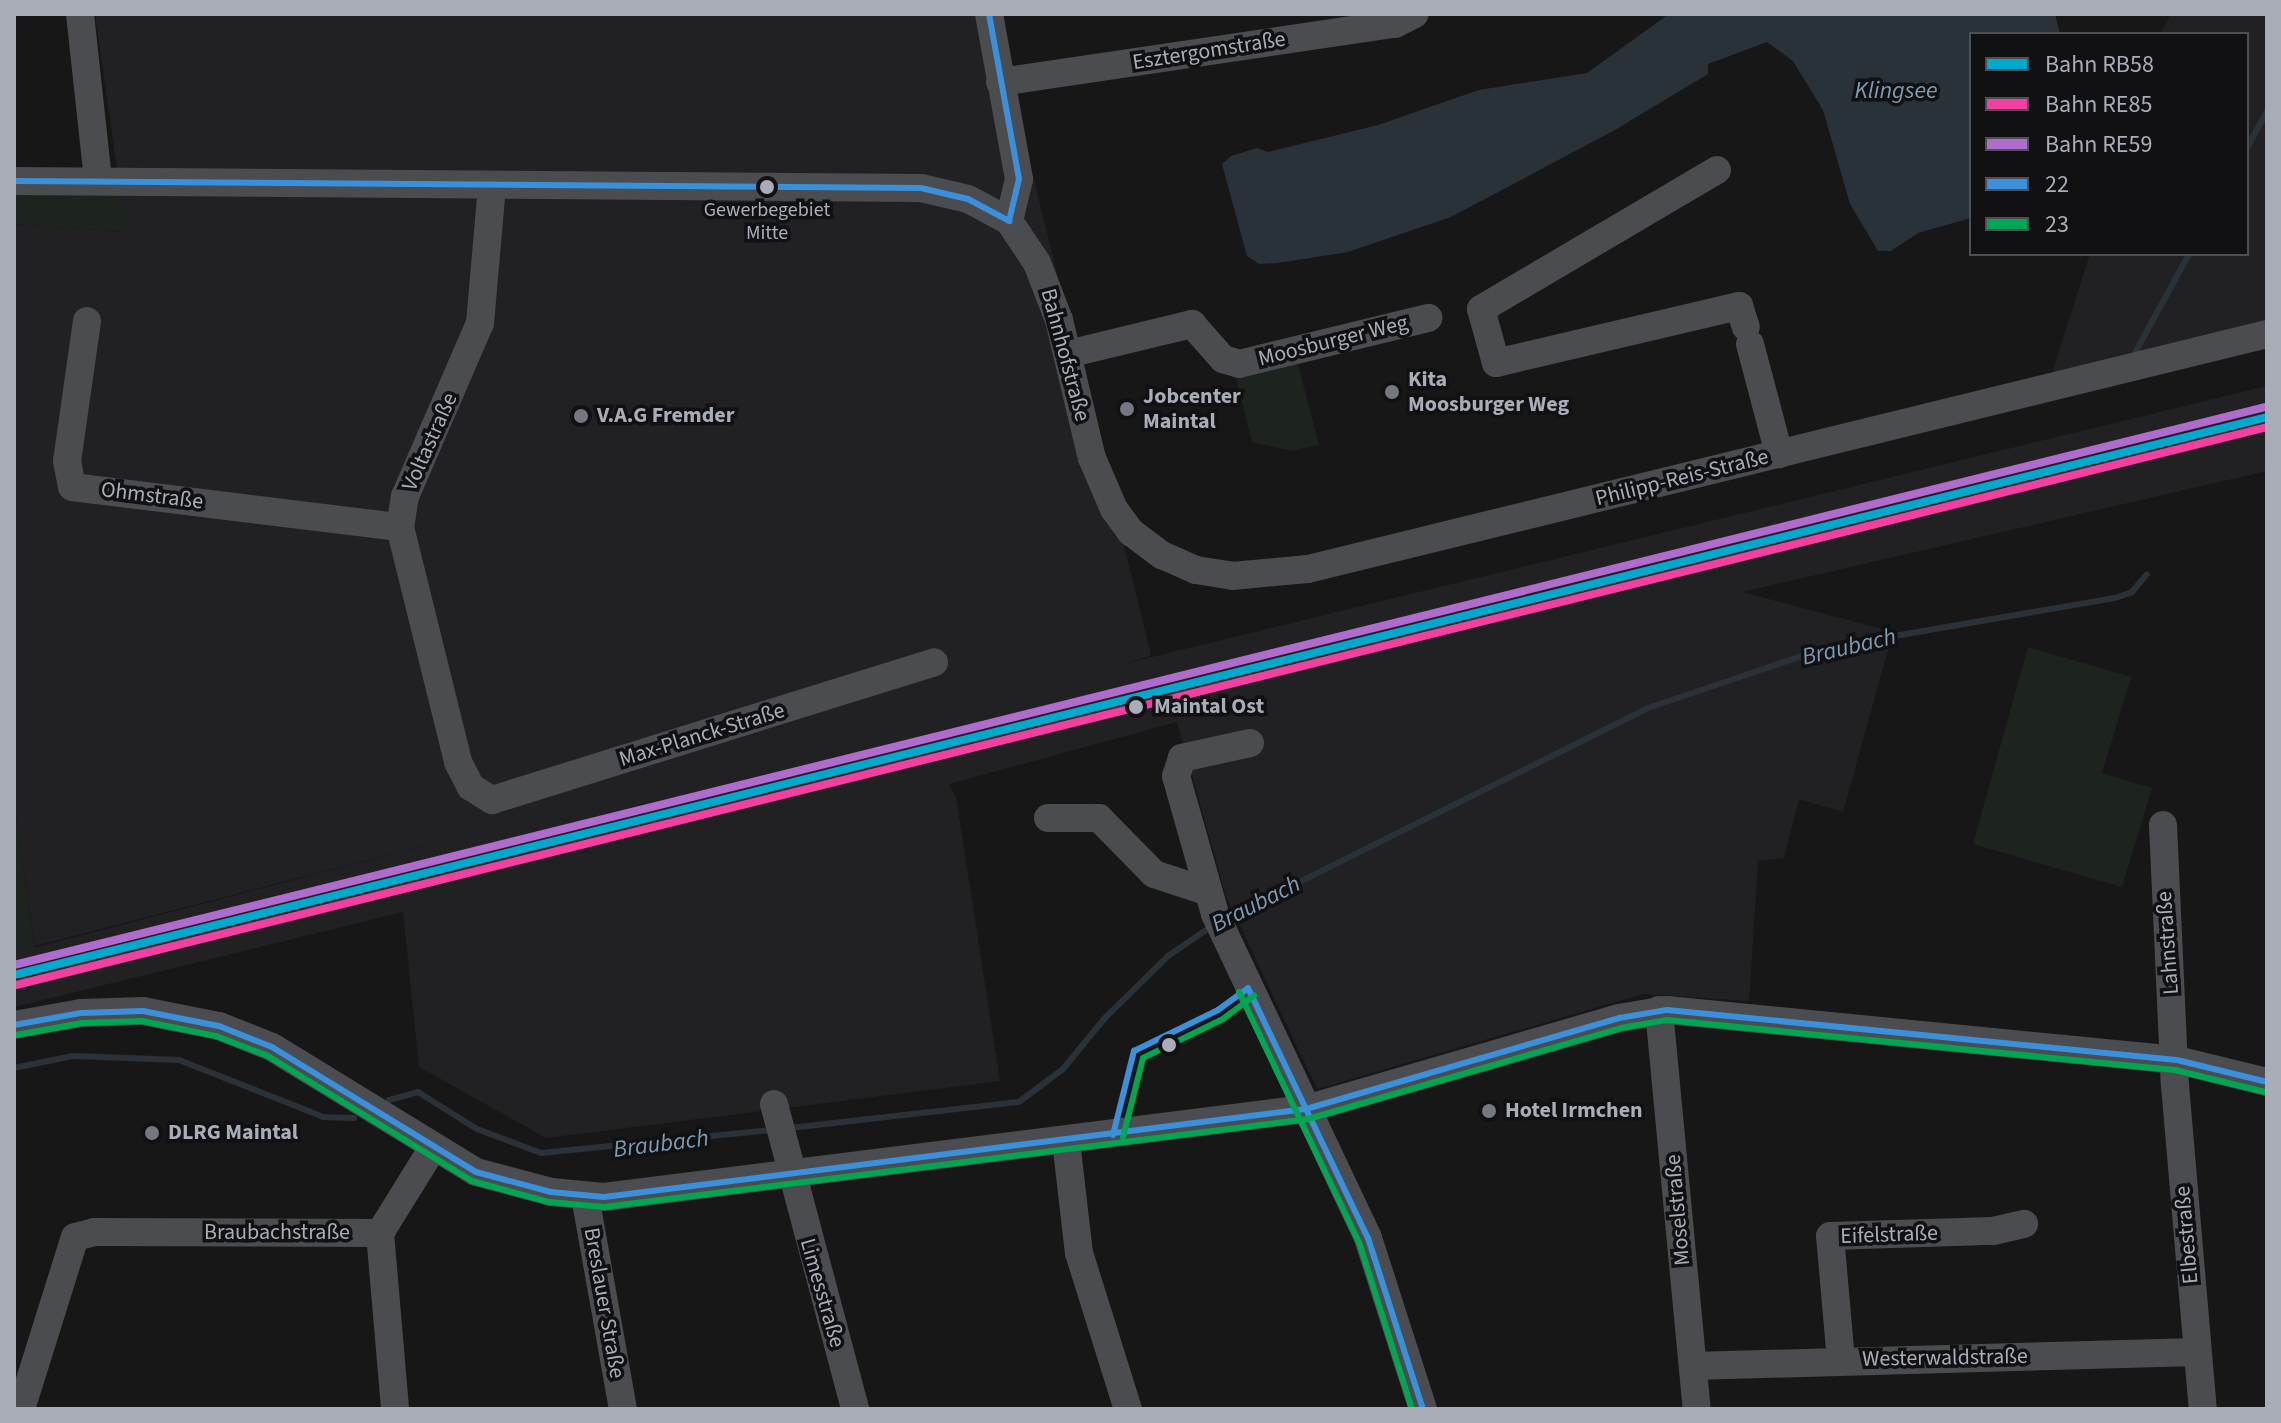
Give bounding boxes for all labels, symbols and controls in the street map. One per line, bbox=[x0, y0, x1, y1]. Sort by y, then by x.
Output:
street label: Esztergomstraße bbox=[1131, 26, 1287, 76]
legend bbox=[1969, 32, 2249, 256]
text: Bahn RB58 bbox=[2045, 47, 2154, 82]
water label: Klingsee bbox=[1855, 77, 1937, 105]
text: Bahn RE85 bbox=[2045, 87, 2152, 122]
text: Bahn RE59 bbox=[2045, 127, 2152, 162]
text: 22 bbox=[2045, 167, 2069, 202]
marker: Gewerbegebiet Mitte bbox=[759, 179, 775, 195]
place label: Gewerbegebiet Mitte bbox=[704, 198, 830, 245]
text: 23 bbox=[2045, 207, 2069, 242]
street label: Bahnhofstraße bbox=[1035, 286, 1095, 424]
street label: Moosburger Weg bbox=[1255, 310, 1411, 372]
place label: Kita Moosburger Weg bbox=[1408, 366, 1569, 418]
place label: Jobcenter Maintal bbox=[1143, 383, 1241, 434]
marker: Kita Moosburger Weg bbox=[1383, 383, 1401, 401]
street label: Voltastraße bbox=[397, 389, 463, 495]
marker: Jobcenter Maintal bbox=[1118, 400, 1136, 418]
place label: V.A.G Fremder bbox=[597, 403, 734, 429]
marker: V.A.G Fremder bbox=[572, 407, 590, 425]
street label: Philipp-Reis-Straße bbox=[1593, 444, 1771, 512]
street label: Ohmstraße bbox=[99, 477, 205, 515]
water label: Braubach bbox=[1799, 622, 1899, 672]
place label: Maintal Ost bbox=[1154, 694, 1264, 720]
marker: Maintal Ost bbox=[1125, 696, 1147, 718]
street label: Max-Planck-Straße bbox=[616, 697, 788, 773]
water label: Braubach bbox=[1207, 869, 1305, 939]
street label: Lahnstraße bbox=[2151, 890, 2185, 996]
unlabelled marker bbox=[1161, 1037, 1177, 1053]
place label: Hotel Irmchen bbox=[1505, 1098, 1643, 1124]
marker: Hotel Irmchen bbox=[1480, 1102, 1498, 1120]
place label: DLRG Maintal bbox=[168, 1120, 298, 1146]
marker: DLRG Maintal bbox=[143, 1124, 161, 1142]
water label: Braubach bbox=[612, 1124, 710, 1164]
street label: Moselstraße bbox=[1660, 1153, 1696, 1267]
street label: Elbestraße bbox=[2170, 1185, 2204, 1285]
street label: Braubachstraße bbox=[204, 1220, 350, 1246]
street label: Eifelstraße bbox=[1840, 1220, 1938, 1250]
street label: Breslauer Straße bbox=[578, 1226, 630, 1380]
street label: Limesstraße bbox=[794, 1235, 850, 1351]
street label: Westerwaldstraße bbox=[1862, 1343, 2028, 1373]

